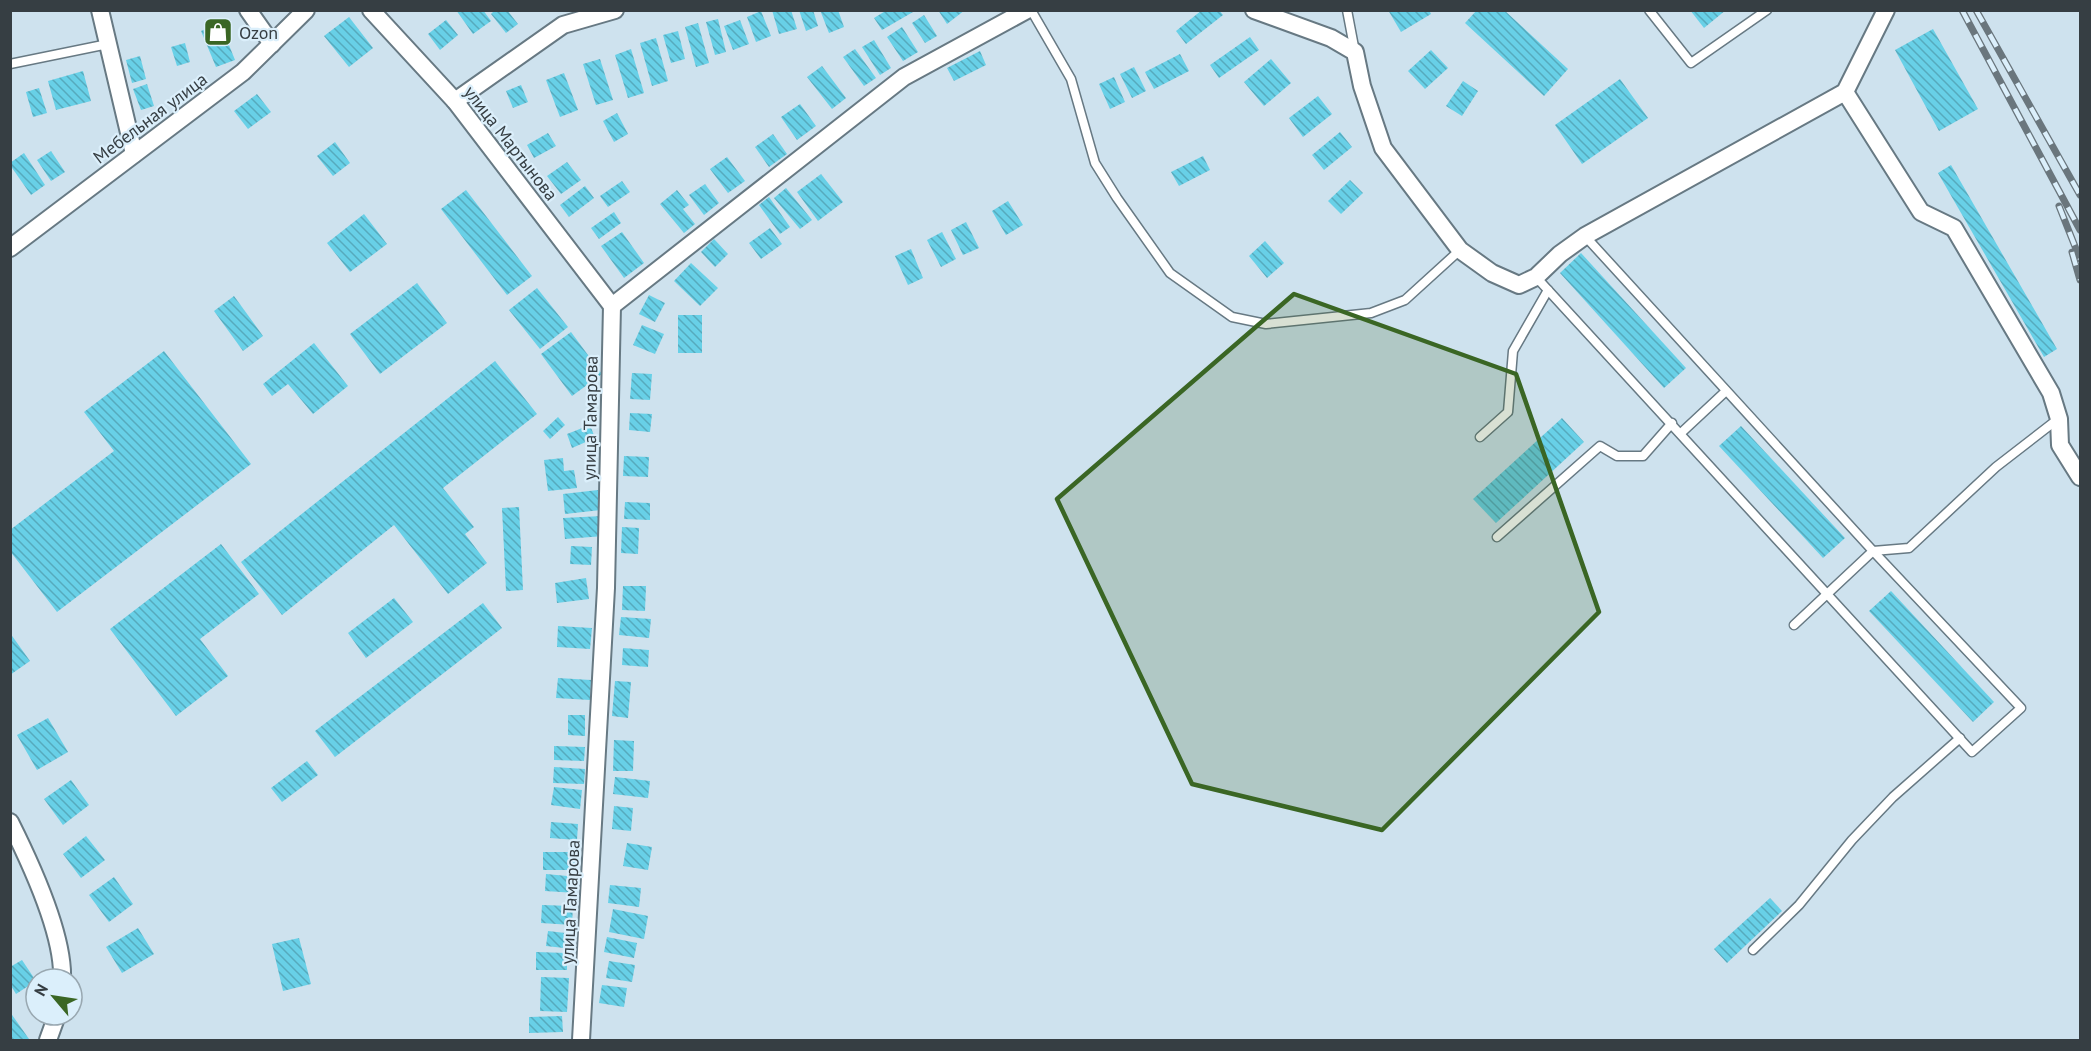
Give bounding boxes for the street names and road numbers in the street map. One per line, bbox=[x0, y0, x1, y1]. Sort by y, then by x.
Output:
street label: Мебельная улица bbox=[88, 68, 212, 168]
street label: улица Мартынова bbox=[459, 81, 563, 205]
street label: улица Тамарова bbox=[577, 355, 603, 481]
street label: улица Тамарова bbox=[555, 839, 585, 965]

